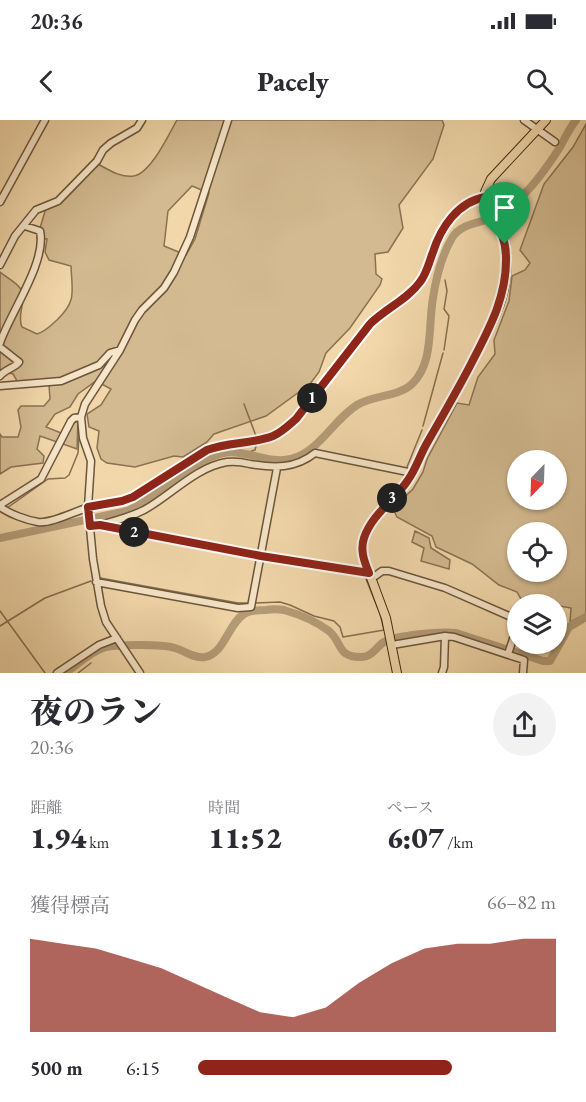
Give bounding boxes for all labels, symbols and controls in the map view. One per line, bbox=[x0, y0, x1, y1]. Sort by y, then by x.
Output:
text: 20:36 bbox=[30, 7, 83, 36]
text: Pacely bbox=[257, 64, 329, 99]
icon: back bbox=[30, 65, 63, 98]
icon: search bbox=[523, 65, 556, 98]
pin bbox=[479, 182, 530, 244]
icon: arrive bbox=[488, 191, 521, 224]
pin: 1 bbox=[297, 383, 327, 413]
text: 1 bbox=[308, 387, 316, 408]
north arrow bbox=[507, 450, 567, 510]
map controls bbox=[507, 450, 567, 654]
pin: 3 bbox=[377, 483, 407, 513]
text: 3 bbox=[388, 487, 396, 508]
pin: 2 bbox=[119, 517, 149, 547]
text: 2 bbox=[130, 521, 138, 542]
button: locate bbox=[507, 522, 567, 582]
button: layers bbox=[507, 594, 567, 654]
text: 夜のラン bbox=[30, 690, 162, 733]
button: share bbox=[493, 693, 556, 756]
text: 20:36 bbox=[30, 734, 73, 760]
text: 距離 bbox=[30, 797, 62, 818]
text: 時間 bbox=[208, 797, 240, 818]
text: ペース bbox=[387, 797, 434, 818]
text: 1.94 bbox=[30, 818, 86, 857]
text: 11:52 bbox=[208, 818, 282, 857]
text: 6:07 bbox=[387, 818, 444, 857]
text: km bbox=[86, 832, 109, 853]
text: /km bbox=[444, 832, 473, 853]
text: 66–82 m bbox=[487, 889, 556, 915]
text: 獲得標高 bbox=[30, 892, 110, 918]
text: 500 m bbox=[30, 1055, 83, 1081]
text: 6:15 bbox=[126, 1055, 160, 1081]

